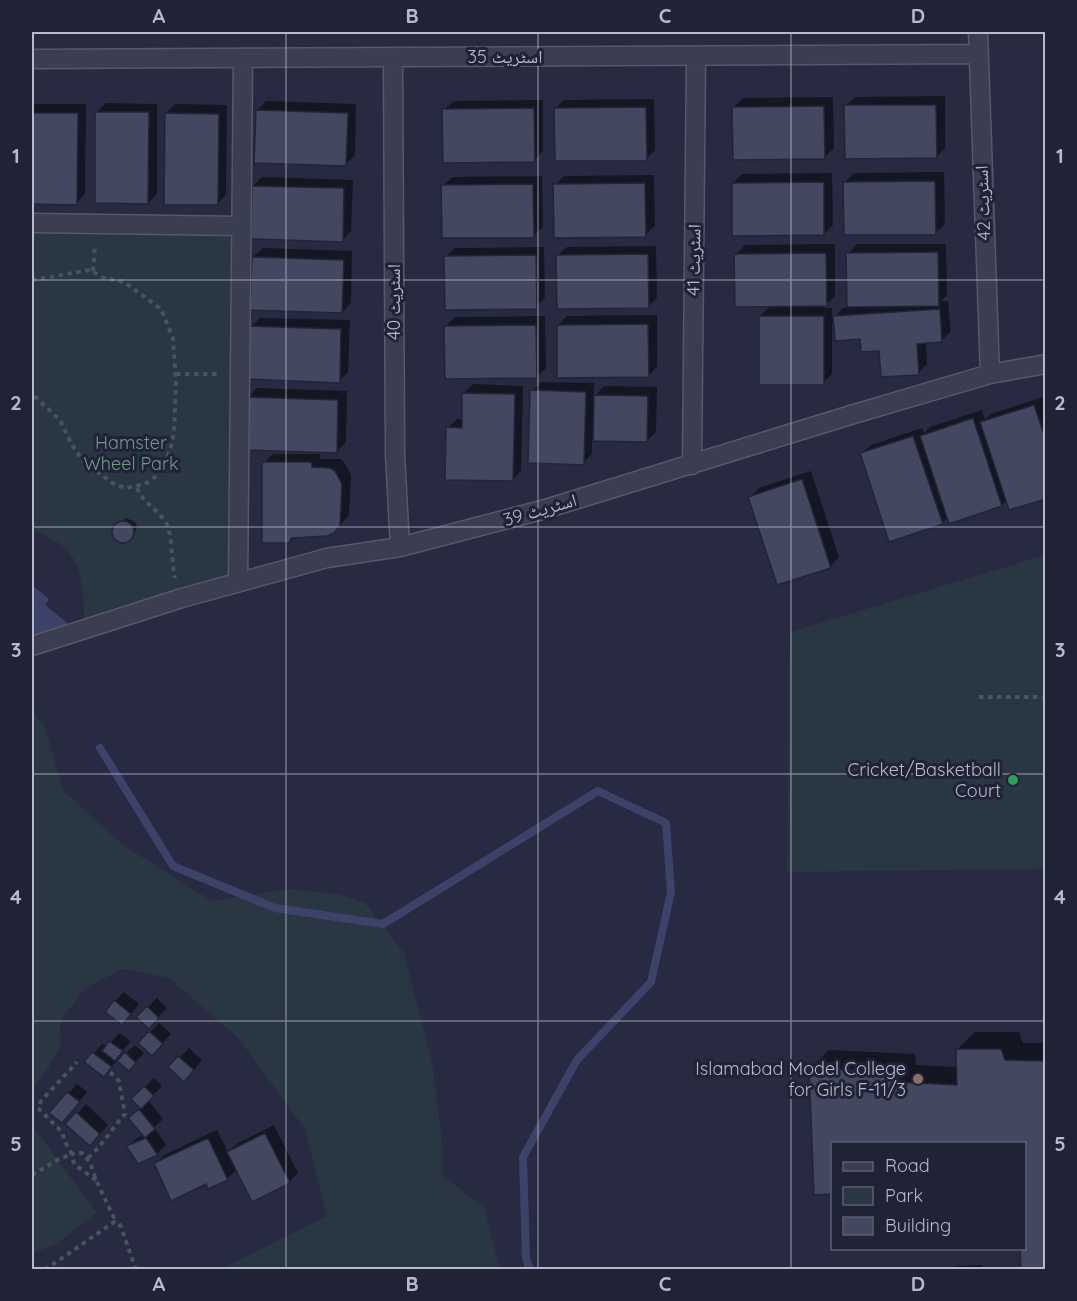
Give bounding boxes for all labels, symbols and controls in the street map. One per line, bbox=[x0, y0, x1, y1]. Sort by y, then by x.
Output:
text: A bbox=[153, 3, 166, 28]
text: B bbox=[405, 3, 419, 28]
text: C bbox=[659, 3, 672, 28]
text: D bbox=[911, 3, 925, 28]
street label: اسٹریٹ 35 bbox=[468, 45, 542, 68]
text: 1 bbox=[12, 143, 20, 168]
text: 1 bbox=[1056, 143, 1064, 168]
street label: اسٹریٹ 42 bbox=[970, 165, 995, 241]
street label: اسٹریٹ 41 bbox=[681, 224, 706, 296]
street label: اسٹریٹ 40 bbox=[382, 264, 405, 340]
text: 2 bbox=[10, 390, 22, 415]
text: 2 bbox=[1054, 390, 1066, 415]
park label: Hamster Wheel Park bbox=[83, 431, 179, 475]
street label: اسٹریٹ 39 bbox=[501, 488, 579, 531]
text: 3 bbox=[11, 637, 21, 662]
text: 3 bbox=[1055, 637, 1065, 662]
place label: Cricket/Basketball Court bbox=[848, 758, 1001, 802]
marker: Cricket/Basketball Court bbox=[1006, 773, 1020, 787]
text: 4 bbox=[10, 884, 22, 909]
text: 4 bbox=[1054, 884, 1066, 909]
place label: Islamabad Model College for Girls F-11/3 bbox=[695, 1057, 906, 1101]
marker: Islamabad Model College for Girls F-11/3 bbox=[911, 1072, 925, 1086]
text: 5 bbox=[10, 1131, 22, 1156]
text: 5 bbox=[1054, 1131, 1066, 1156]
legend bbox=[831, 1142, 1026, 1250]
text: Road bbox=[885, 1154, 930, 1177]
text: Park bbox=[885, 1184, 923, 1207]
text: Building bbox=[885, 1214, 951, 1237]
text: A bbox=[153, 1271, 166, 1296]
text: B bbox=[405, 1271, 419, 1296]
text: C bbox=[659, 1271, 672, 1296]
text: D bbox=[911, 1271, 925, 1296]

